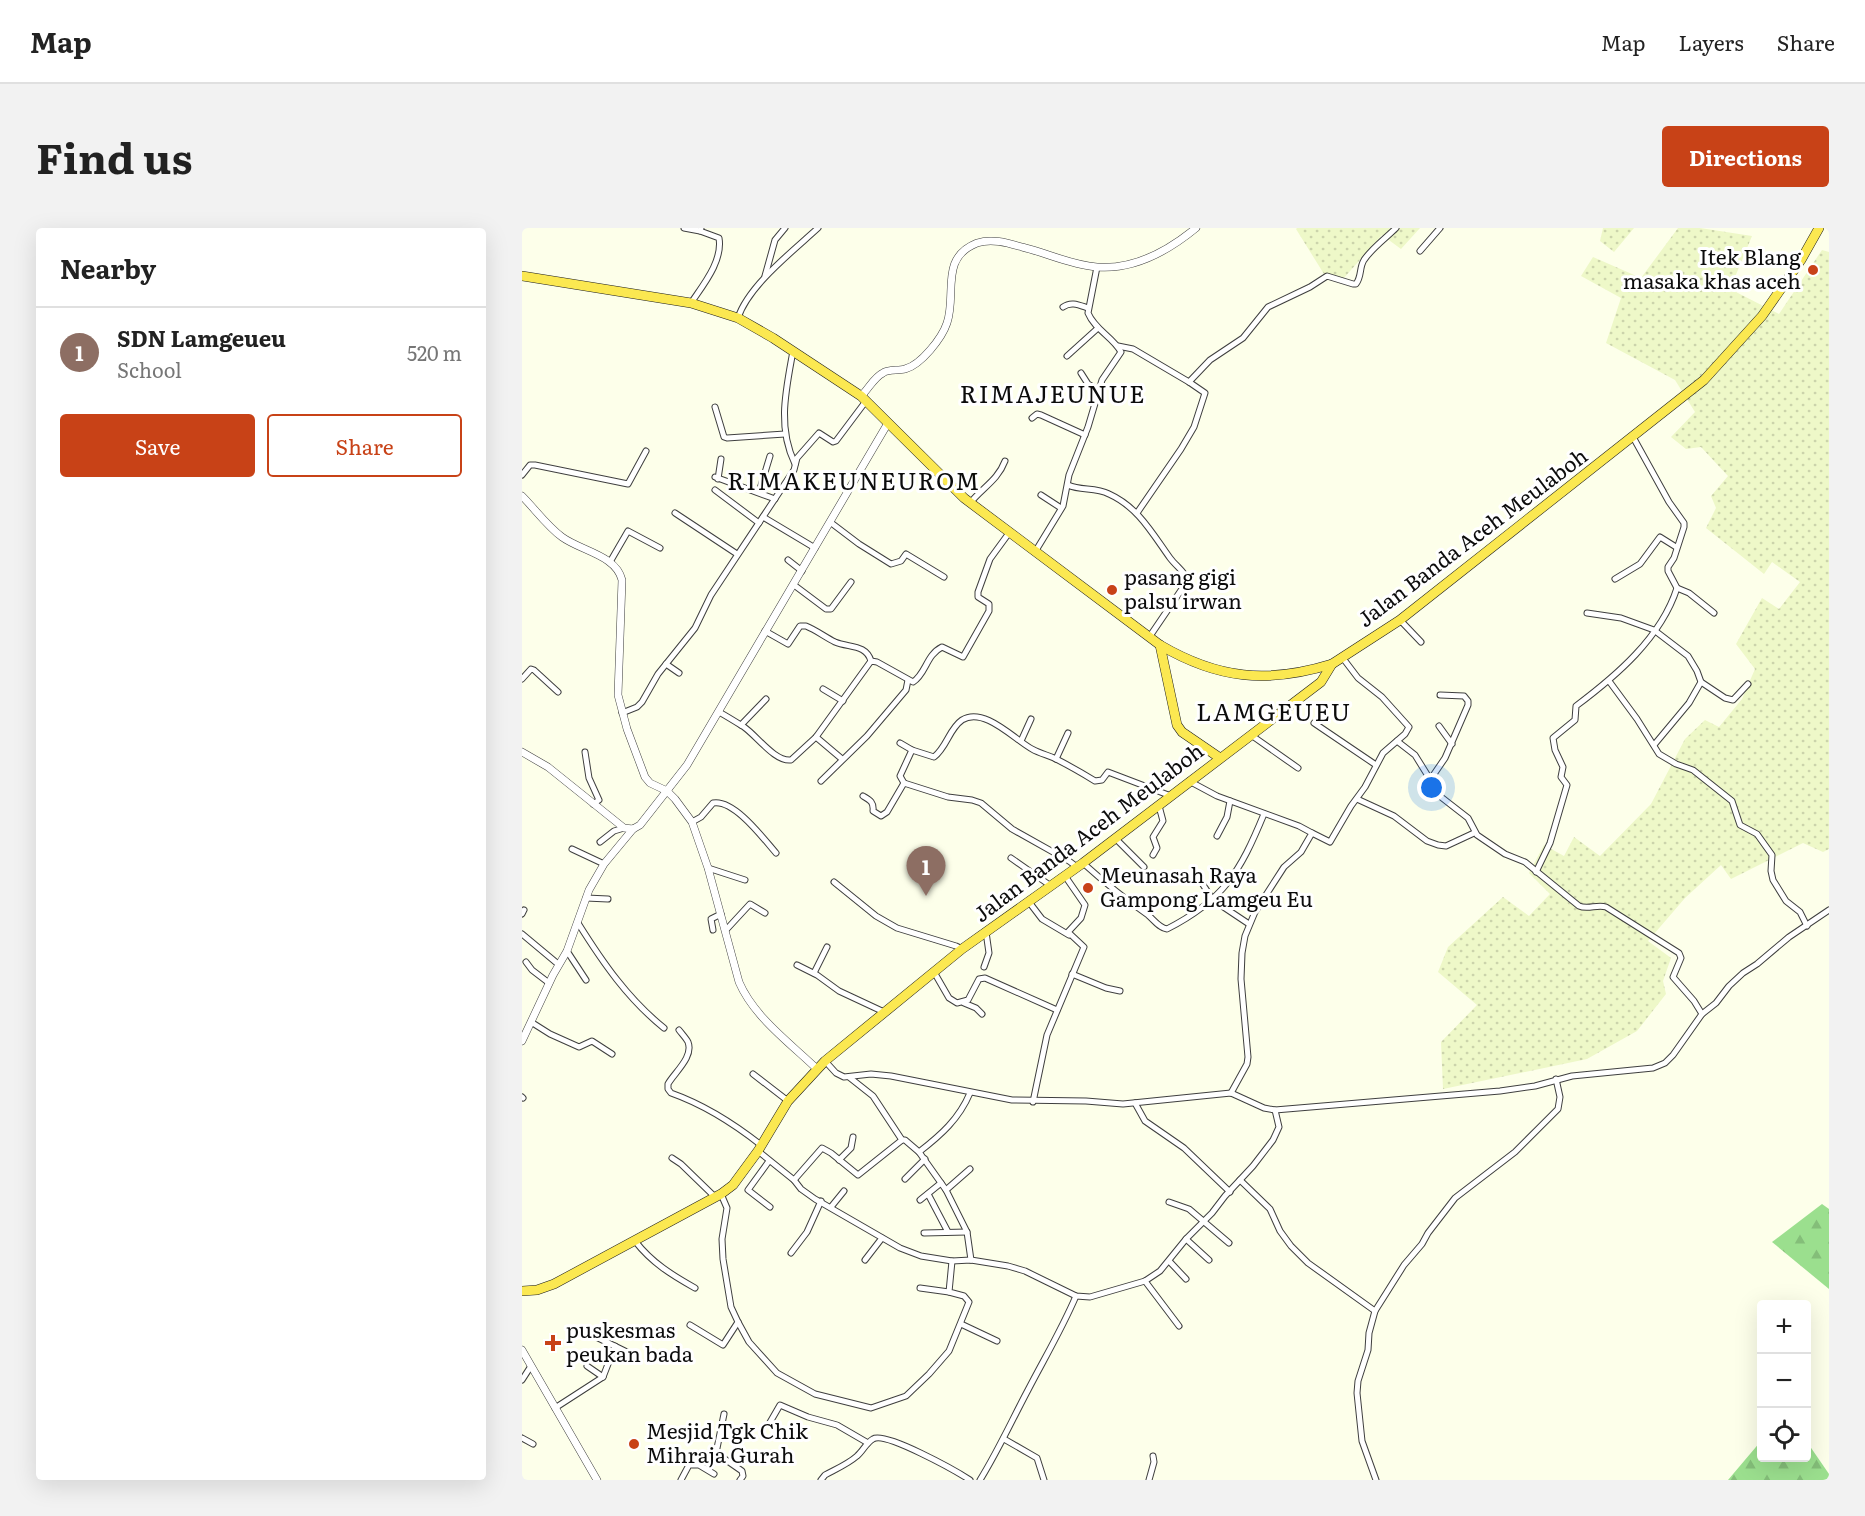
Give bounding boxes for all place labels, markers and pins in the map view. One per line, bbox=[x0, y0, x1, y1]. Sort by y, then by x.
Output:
place label: Itek Blang masaka khas aceh bbox=[1623, 240, 1801, 295]
marker: Itek Blang masaka khas aceh bbox=[1806, 263, 1820, 277]
place label: pasang gigi palsu irwan bbox=[1124, 560, 1242, 615]
marker: pasang gigi palsu irwan bbox=[1105, 583, 1119, 597]
pin: 1 bbox=[906, 846, 946, 896]
place label: Meunasah Raya Gampong Lamgeu Eu bbox=[1100, 858, 1313, 913]
marker: Meunasah Raya Gampong Lamgeu Eu bbox=[1081, 881, 1095, 895]
place label: puskesmas peukan bada bbox=[566, 1313, 694, 1368]
marker: puskesmas peukan bada bbox=[544, 1334, 562, 1352]
place label: Mesjid Tgk Chik Mihraja Gurah bbox=[646, 1414, 808, 1469]
marker: Mesjid Tgk Chik Mihraja Gurah bbox=[627, 1437, 641, 1451]

